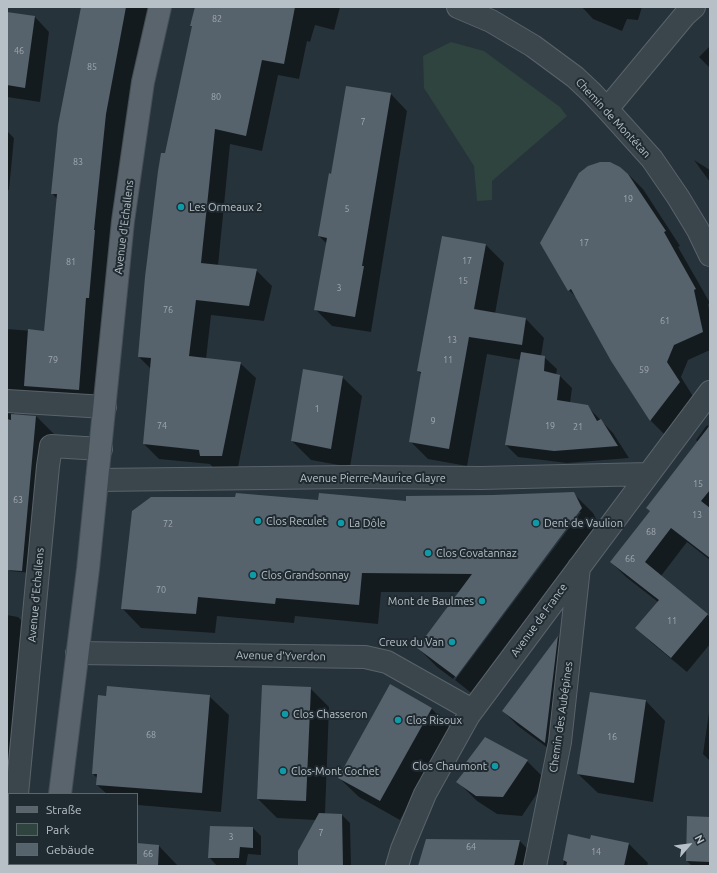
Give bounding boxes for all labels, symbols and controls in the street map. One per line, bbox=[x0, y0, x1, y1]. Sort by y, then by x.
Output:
house number: 82 bbox=[212, 14, 222, 24]
house number: 46 bbox=[14, 46, 24, 56]
house number: 85 bbox=[87, 62, 97, 72]
street label: Chemin de Montétan bbox=[573, 75, 653, 161]
house number: 80 bbox=[211, 92, 221, 102]
house number: 7 bbox=[360, 117, 366, 127]
house number: 83 bbox=[73, 157, 83, 167]
street label: Avenue d'Echallens bbox=[112, 179, 136, 275]
house number: 19 bbox=[623, 194, 633, 204]
place label: Les Ormeaux 2 bbox=[189, 200, 262, 214]
marker: Les Ormeaux 2 bbox=[176, 202, 186, 212]
house number: 5 bbox=[344, 204, 350, 214]
house number: 17 bbox=[579, 238, 589, 248]
house number: 17 bbox=[462, 256, 472, 266]
house number: 81 bbox=[66, 257, 76, 267]
house number: 15 bbox=[458, 276, 468, 286]
house number: 3 bbox=[336, 283, 342, 293]
house number: 76 bbox=[163, 305, 173, 315]
house number: 61 bbox=[660, 316, 670, 326]
house number: 13 bbox=[447, 335, 457, 345]
house number: 79 bbox=[48, 355, 58, 365]
house number: 11 bbox=[443, 355, 453, 365]
house number: 59 bbox=[639, 365, 649, 375]
house number: 1 bbox=[314, 404, 320, 414]
house number: 9 bbox=[430, 416, 436, 426]
house number: 74 bbox=[157, 421, 167, 431]
house number: 19 bbox=[545, 421, 555, 431]
house number: 21 bbox=[573, 422, 583, 432]
street label: Avenue Pierre-Maurice Glayre bbox=[300, 471, 446, 485]
house number: 15 bbox=[693, 479, 703, 489]
house number: 63 bbox=[13, 495, 23, 505]
house number: 13 bbox=[692, 510, 702, 520]
place label: Clos Reculet bbox=[266, 514, 327, 528]
marker: Clos Reculet bbox=[253, 516, 263, 526]
place label: La Dôle bbox=[349, 516, 386, 530]
place label: Dent de Vaulion bbox=[544, 516, 623, 530]
marker: La Dôle bbox=[336, 518, 346, 528]
marker: Dent de Vaulion bbox=[531, 518, 541, 528]
house number: 72 bbox=[163, 519, 173, 529]
house number: 68 bbox=[646, 527, 656, 537]
place label: Clos Covatannaz bbox=[436, 546, 517, 560]
street label: Avenue d'Echallens bbox=[25, 547, 47, 643]
marker: Clos Covatannaz bbox=[423, 548, 433, 558]
house number: 66 bbox=[625, 554, 635, 564]
place label: Clos Grandsonnay bbox=[261, 568, 349, 582]
marker: Clos Grandsonnay bbox=[248, 570, 258, 580]
street label: Avenue de France bbox=[508, 581, 570, 659]
house number: 70 bbox=[156, 585, 166, 595]
place label: Mont de Baulmes bbox=[388, 594, 474, 608]
marker: Mont de Baulmes bbox=[477, 596, 487, 606]
house number: 11 bbox=[667, 616, 677, 626]
place label: Creux du Van bbox=[379, 635, 444, 649]
marker: Creux du Van bbox=[447, 637, 457, 647]
street label: Avenue d'Yverdon bbox=[236, 649, 326, 663]
street label: Chemin des Aubépines bbox=[547, 661, 575, 773]
place label: Clos Chasseron bbox=[293, 707, 368, 721]
marker: Clos Chasseron bbox=[280, 709, 290, 719]
place label: Clos Risoux bbox=[406, 713, 462, 727]
marker: Clos Risoux bbox=[393, 715, 403, 725]
house number: 68 bbox=[146, 730, 156, 740]
house number: 16 bbox=[607, 732, 617, 742]
place label: Clos Chaumont bbox=[412, 759, 487, 773]
marker: Clos Chaumont bbox=[490, 761, 500, 771]
place label: Clos-Mont Cochet bbox=[291, 764, 379, 778]
marker: Clos-Mont Cochet bbox=[278, 766, 288, 776]
legend bbox=[8, 793, 138, 865]
text: Straße bbox=[46, 803, 82, 816]
text: Park bbox=[46, 823, 70, 836]
north arrow bbox=[669, 825, 709, 865]
house number: 7 bbox=[318, 828, 324, 838]
house number: 3 bbox=[228, 832, 234, 842]
text: N bbox=[692, 833, 707, 846]
house number: 64 bbox=[466, 842, 476, 852]
text: Gebäude bbox=[46, 843, 94, 856]
house number: 14 bbox=[591, 847, 601, 857]
house number: 66 bbox=[143, 849, 153, 859]

